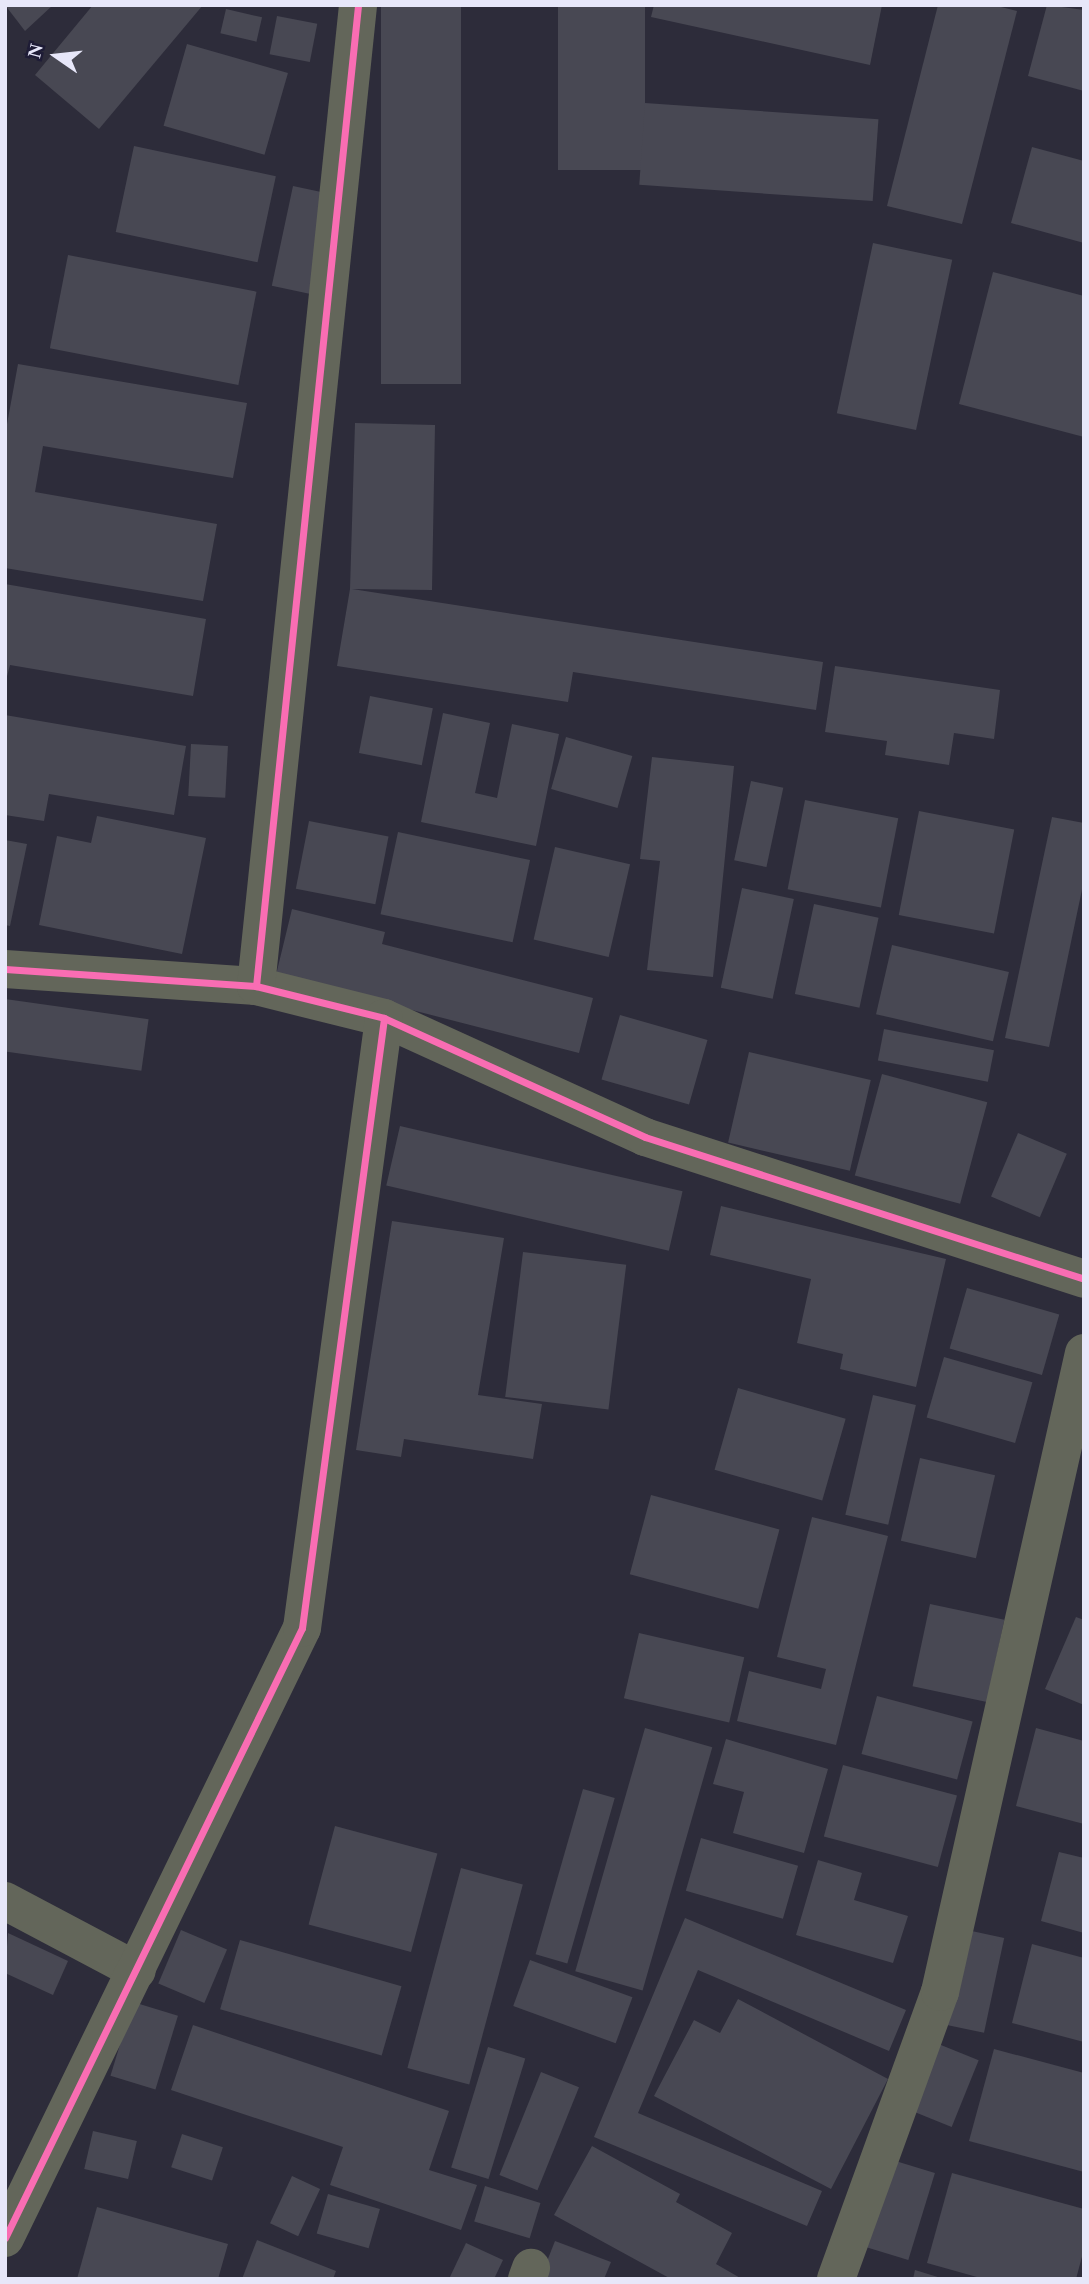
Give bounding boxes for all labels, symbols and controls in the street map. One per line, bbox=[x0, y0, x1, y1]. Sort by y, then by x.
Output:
north arrow bbox=[21, 21, 91, 91]
text: N bbox=[23, 42, 47, 60]

